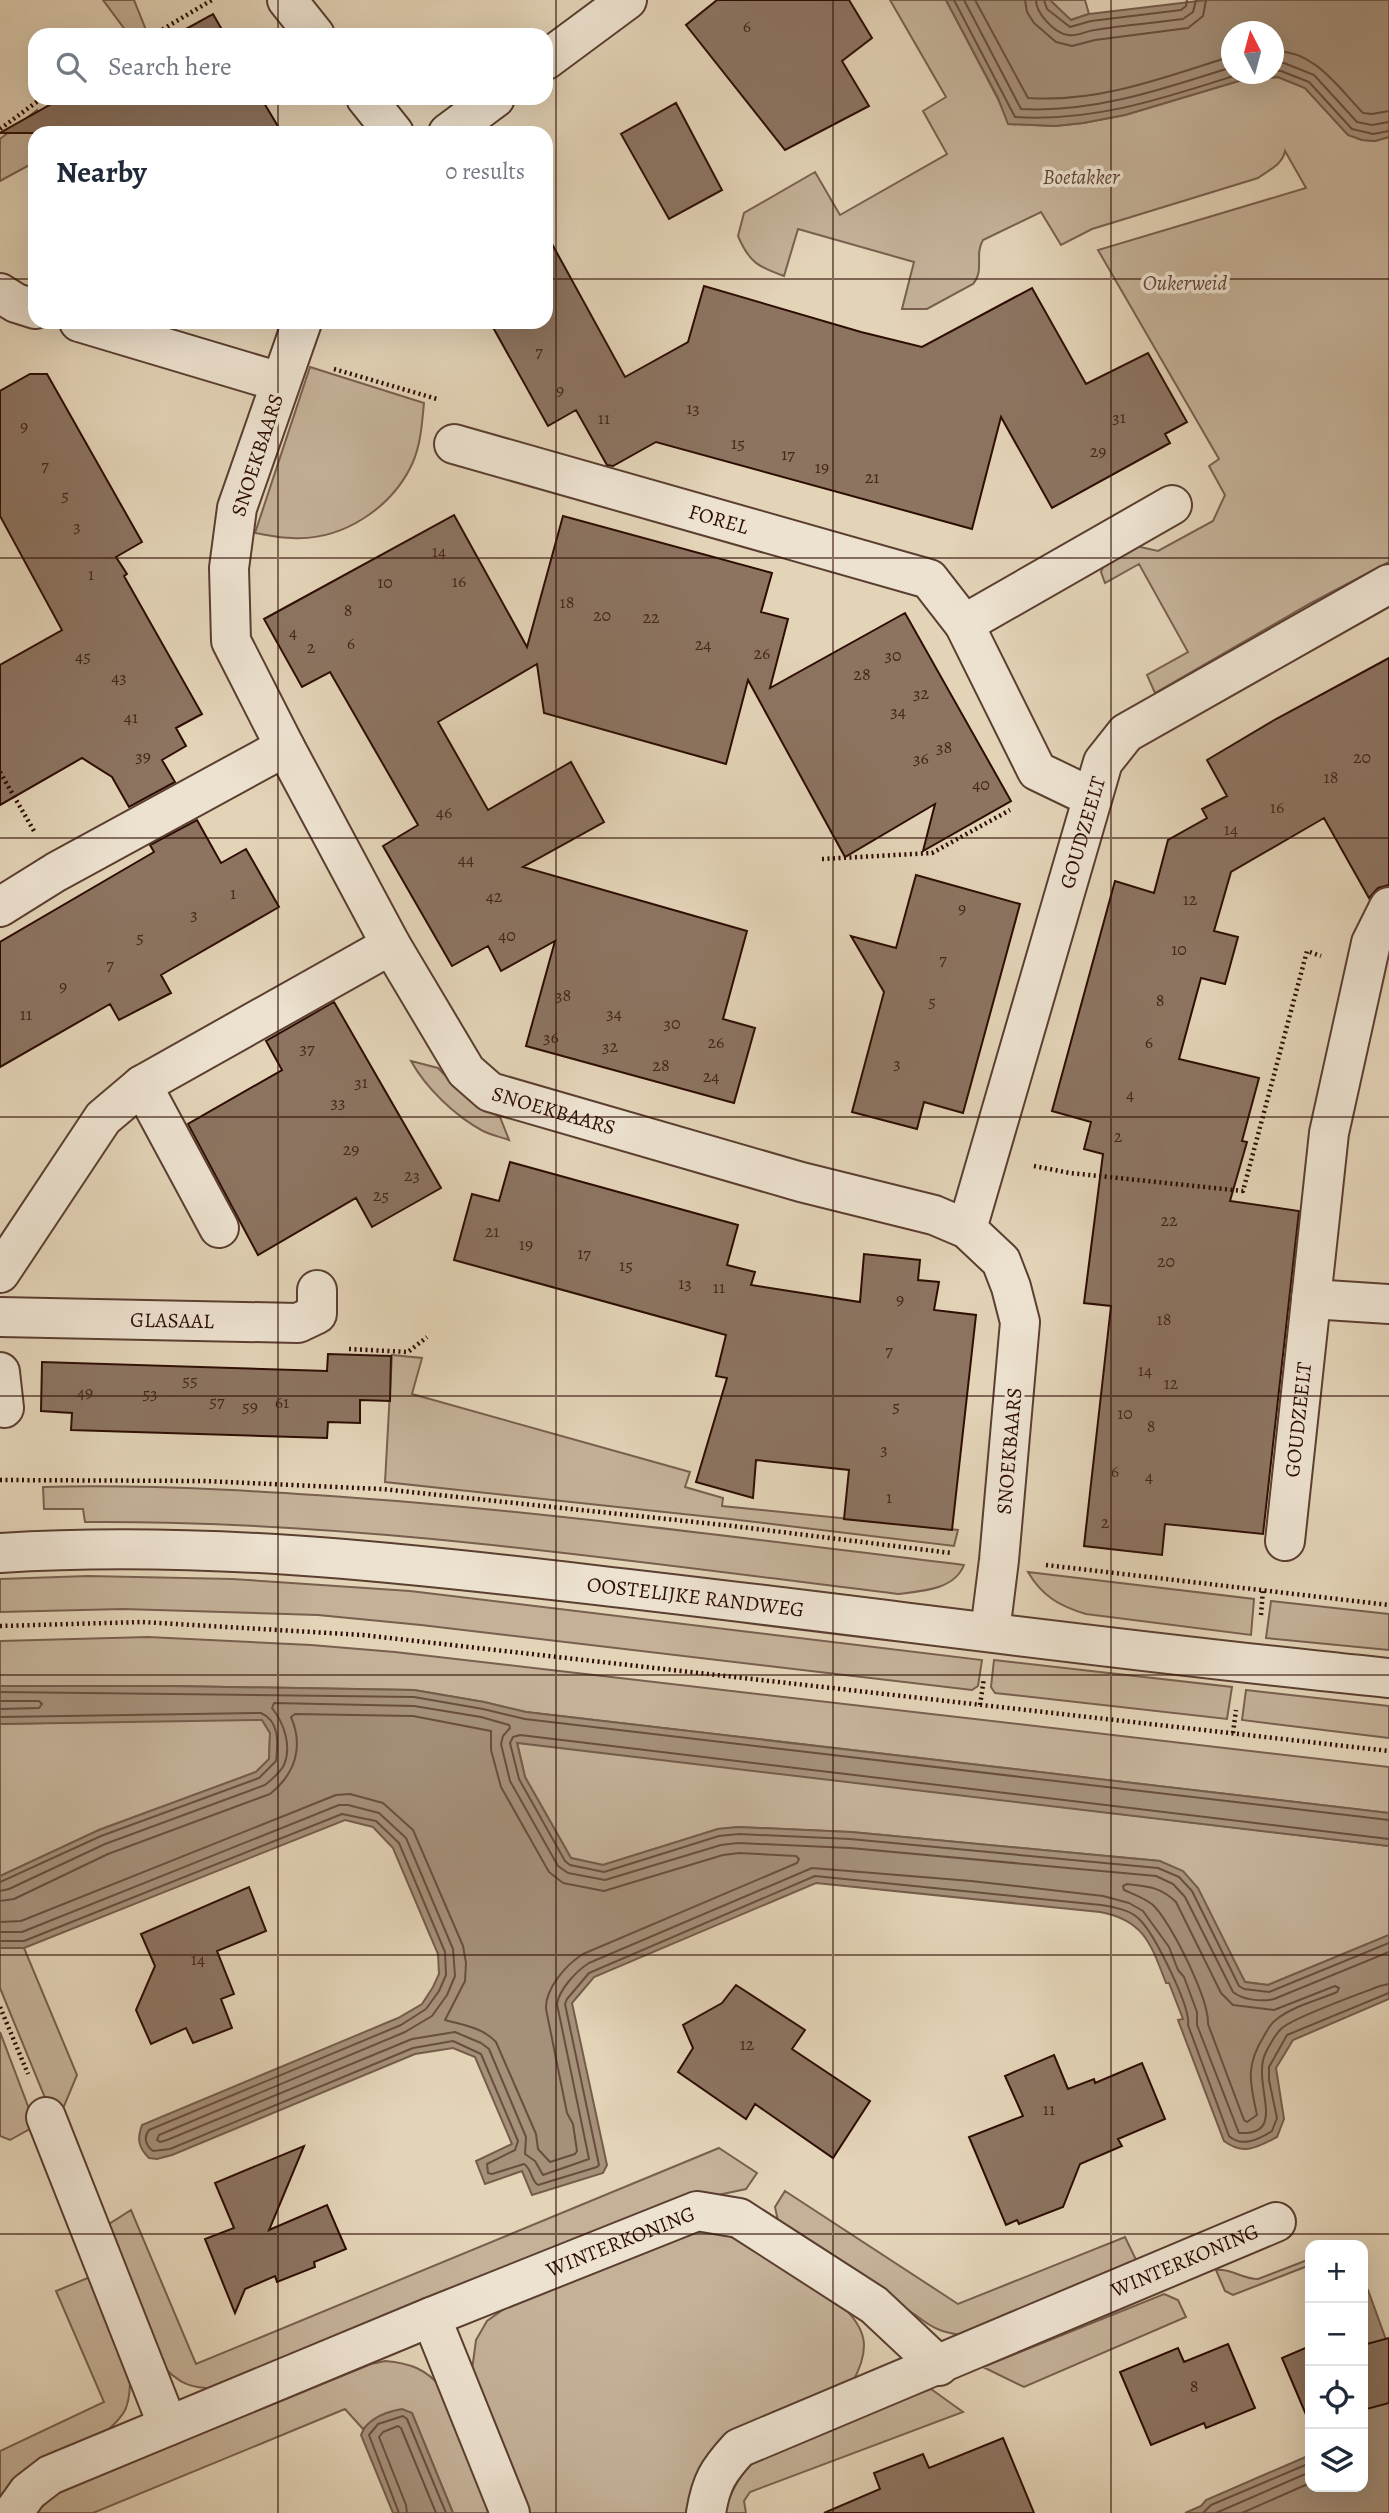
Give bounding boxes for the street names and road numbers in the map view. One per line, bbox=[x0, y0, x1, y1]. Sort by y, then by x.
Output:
street label: SNOEKBAARS bbox=[224, 390, 290, 520]
street label: FOREL bbox=[685, 497, 752, 541]
street label: GOUDZEELT bbox=[1053, 773, 1112, 892]
street label: SNOEKBAARS bbox=[489, 1079, 619, 1142]
street label: GLASAAL bbox=[130, 1306, 214, 1335]
street label: GOUDZEELT bbox=[1278, 1360, 1318, 1479]
street label: SNOEKBAARS bbox=[990, 1386, 1028, 1516]
street label: OOSTELIJKE RANDWEG bbox=[586, 1570, 806, 1624]
street label: WINTERKONING bbox=[541, 2199, 699, 2284]
street label: WINTERKONING bbox=[1106, 2217, 1263, 2304]

